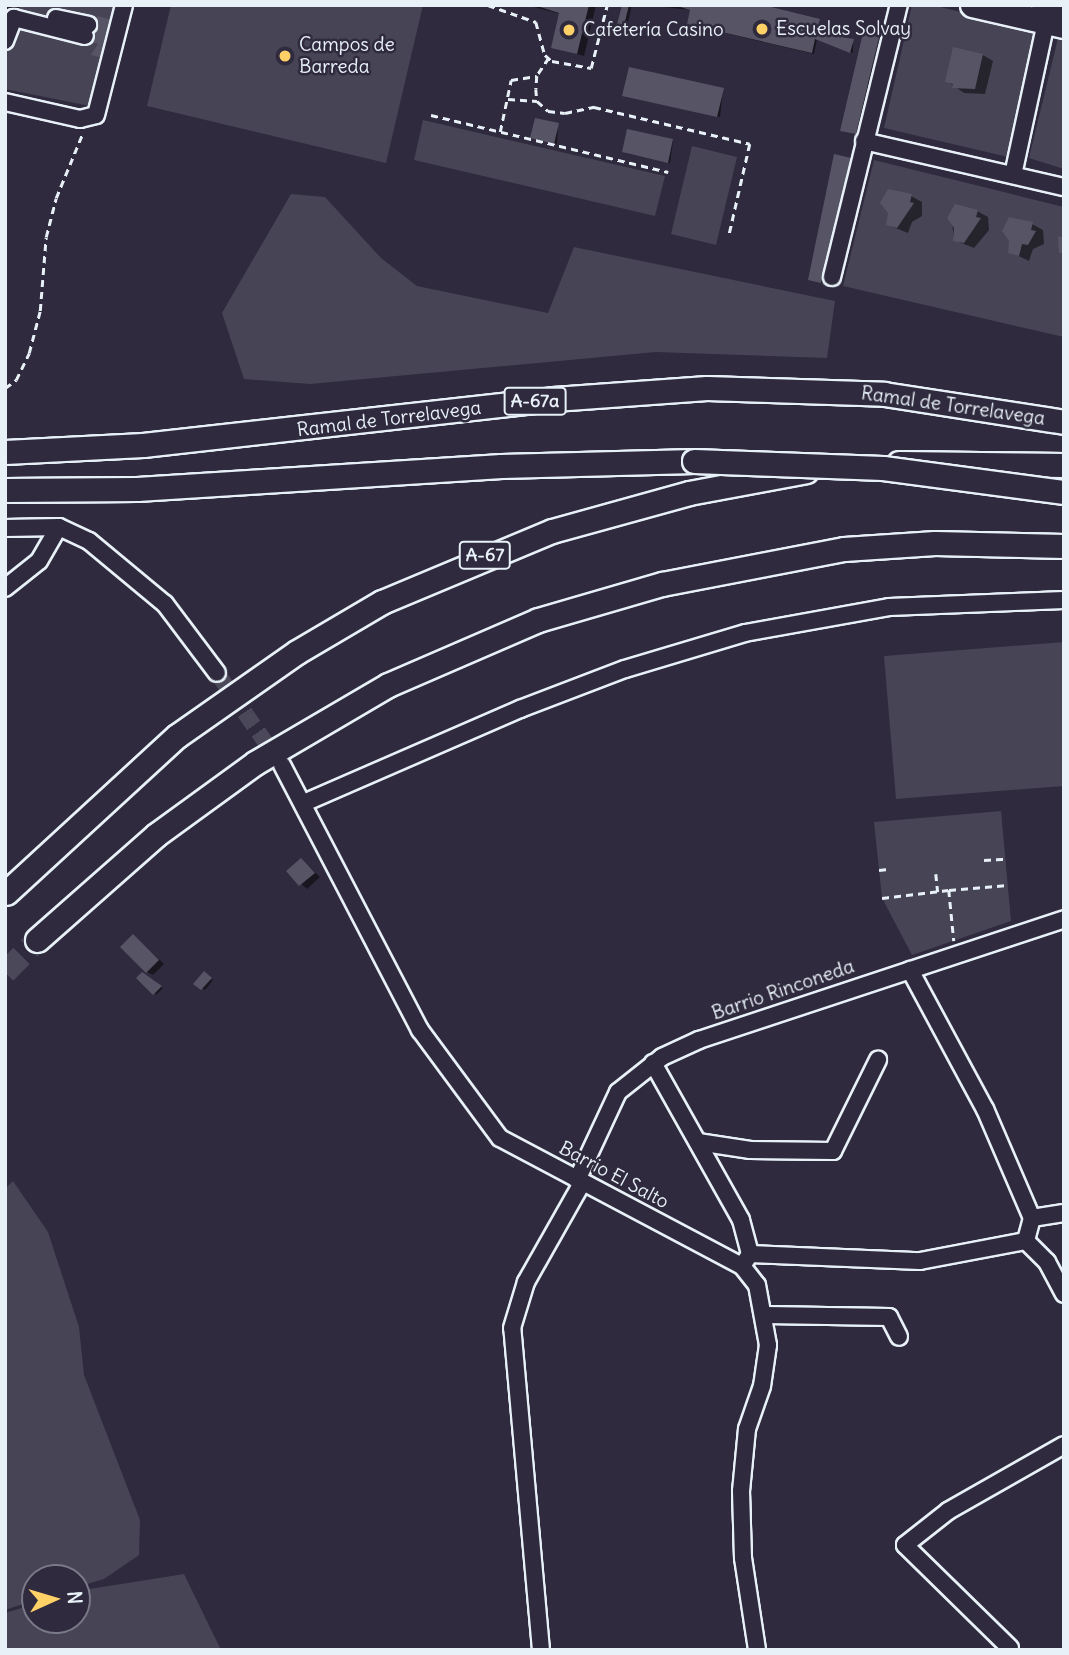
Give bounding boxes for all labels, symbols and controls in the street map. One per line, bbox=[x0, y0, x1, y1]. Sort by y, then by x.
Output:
place label: Escuelas Solvay bbox=[776, 18, 911, 40]
place label: Cafetería Casino bbox=[583, 19, 724, 41]
marker: Escuelas Solvay bbox=[754, 21, 770, 37]
marker: Cafetería Casino bbox=[561, 22, 577, 38]
place label: Campos de Barreda bbox=[299, 34, 395, 78]
marker: Campos de Barreda bbox=[277, 48, 293, 64]
street label: Ramal de Torrelavega bbox=[860, 382, 1046, 430]
road number: A-67a bbox=[504, 386, 566, 416]
street label: Ramal de Torrelavega bbox=[296, 396, 482, 442]
road number: A-67 bbox=[459, 540, 511, 570]
street label: Barrio Rinconeda bbox=[709, 955, 857, 1025]
street label: Barrio El Salto bbox=[555, 1137, 673, 1213]
north arrow bbox=[21, 1564, 91, 1634]
text: N bbox=[63, 1590, 87, 1605]

